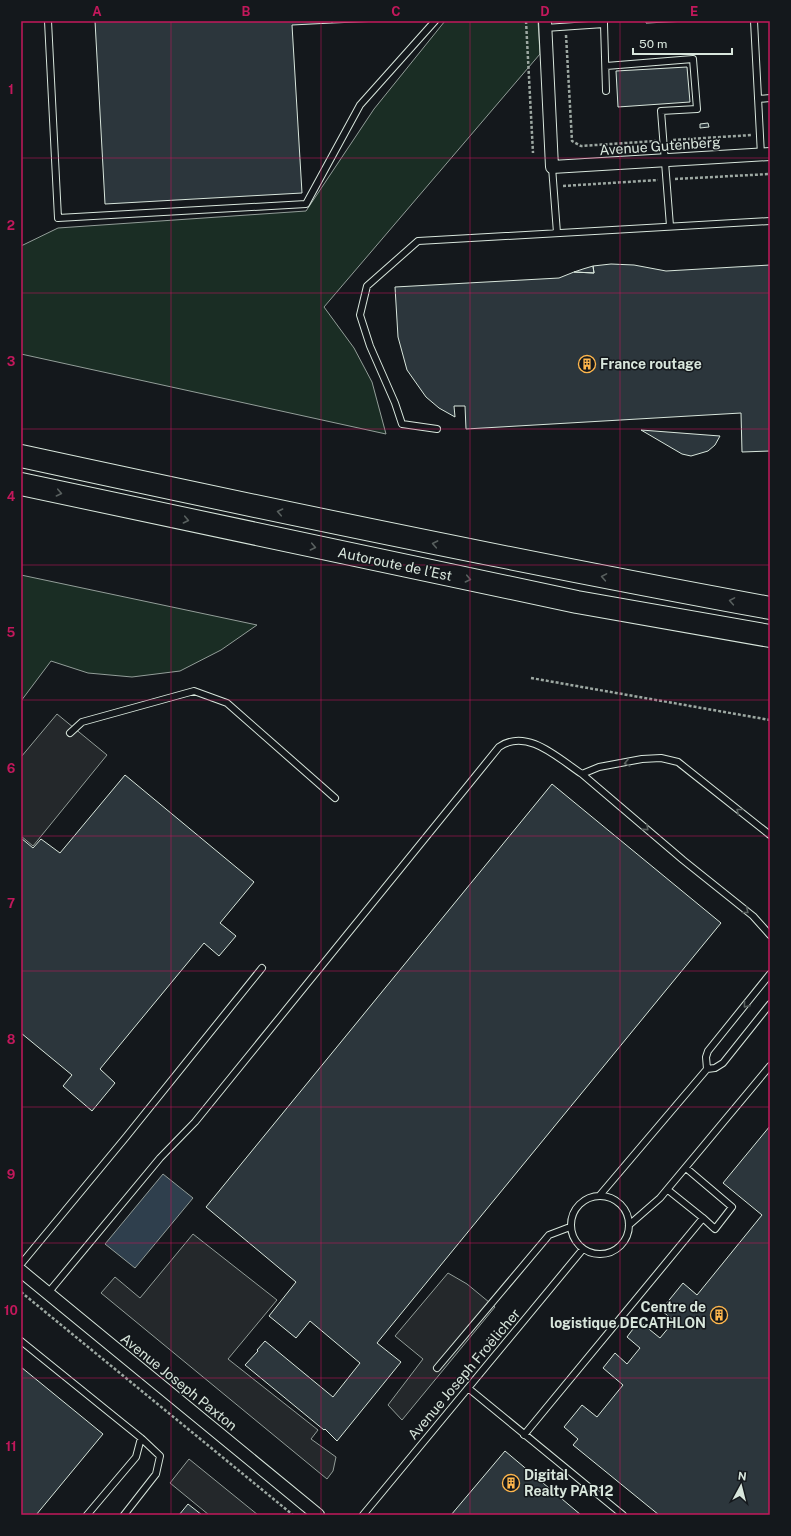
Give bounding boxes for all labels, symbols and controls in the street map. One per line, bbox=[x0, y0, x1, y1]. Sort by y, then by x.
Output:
text: A bbox=[92, 4, 102, 19]
text: B bbox=[242, 4, 251, 19]
text: C bbox=[391, 4, 401, 19]
text: D bbox=[540, 4, 550, 19]
text: E bbox=[690, 4, 698, 19]
scale bar bbox=[633, 30, 732, 56]
text: 50 m bbox=[639, 37, 667, 51]
text: 1 bbox=[8, 82, 14, 97]
street label: Avenue Gutenberg bbox=[599, 134, 721, 158]
text: 2 bbox=[7, 218, 15, 233]
text: 3 bbox=[7, 354, 16, 369]
building icon: France routage bbox=[577, 354, 597, 374]
place label: France routage bbox=[600, 356, 702, 372]
one-way arrow bbox=[56, 488, 62, 496]
text: 4 bbox=[7, 489, 16, 504]
one-way arrow bbox=[277, 508, 283, 516]
one-way arrow bbox=[183, 515, 189, 523]
one-way arrow bbox=[432, 540, 438, 548]
one-way arrow bbox=[310, 542, 317, 551]
street label: Autoroute de l’Est bbox=[336, 544, 454, 584]
one-way arrow bbox=[601, 574, 607, 582]
one-way arrow bbox=[465, 575, 471, 583]
one-way arrow bbox=[729, 597, 735, 605]
text: 5 bbox=[7, 625, 16, 640]
one-way arrow bbox=[624, 758, 631, 766]
text: 6 bbox=[7, 761, 16, 776]
one-way arrow bbox=[737, 808, 744, 815]
one-way arrow bbox=[641, 823, 648, 830]
text: 7 bbox=[7, 896, 15, 911]
one-way arrow bbox=[741, 906, 748, 913]
one-way arrow bbox=[743, 1000, 750, 1008]
text: 8 bbox=[7, 1032, 16, 1047]
text: 9 bbox=[7, 1167, 15, 1182]
place label: Centre de logistique DECATHLON bbox=[550, 1299, 706, 1331]
text: 10 bbox=[4, 1303, 18, 1318]
street label: Avenue Joseph Froëlicher bbox=[405, 1305, 523, 1443]
building icon: Centre de logistique DECATHLON bbox=[709, 1305, 729, 1325]
street label: Avenue Joseph Paxton bbox=[118, 1330, 240, 1434]
text: 11 bbox=[5, 1439, 17, 1454]
north arrow bbox=[721, 1466, 761, 1506]
place label: Digital Realty PAR12 bbox=[524, 1467, 613, 1499]
text: N bbox=[737, 1470, 747, 1483]
building icon: Digital Realty PAR12 bbox=[501, 1473, 521, 1493]

